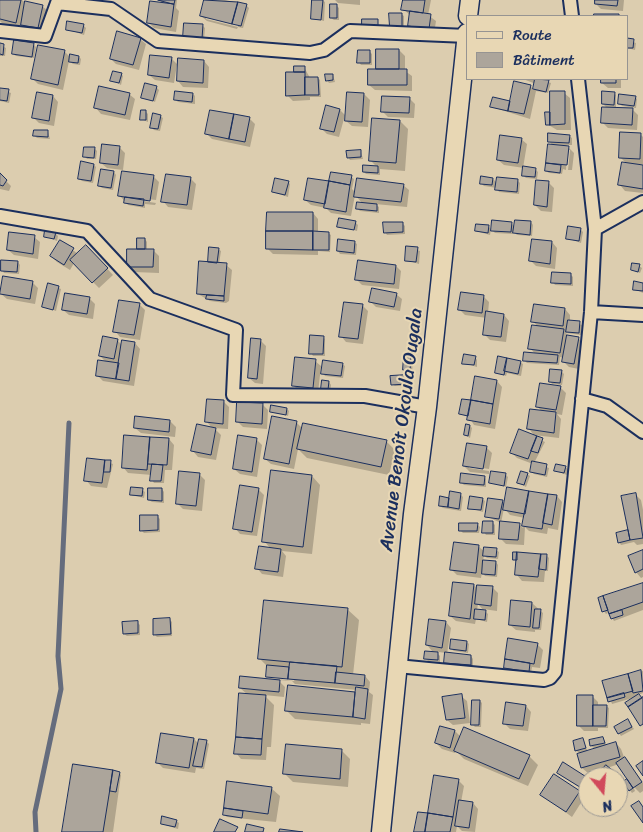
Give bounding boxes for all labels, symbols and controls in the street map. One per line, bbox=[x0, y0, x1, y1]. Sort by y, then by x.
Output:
legend bbox=[466, 15, 628, 80]
text: Route bbox=[513, 22, 552, 48]
text: Bâtiment bbox=[513, 47, 575, 73]
street label: Avenue Benoît Okoula Ougala bbox=[376, 307, 428, 553]
north arrow bbox=[578, 767, 628, 817]
text: N bbox=[599, 792, 616, 819]

